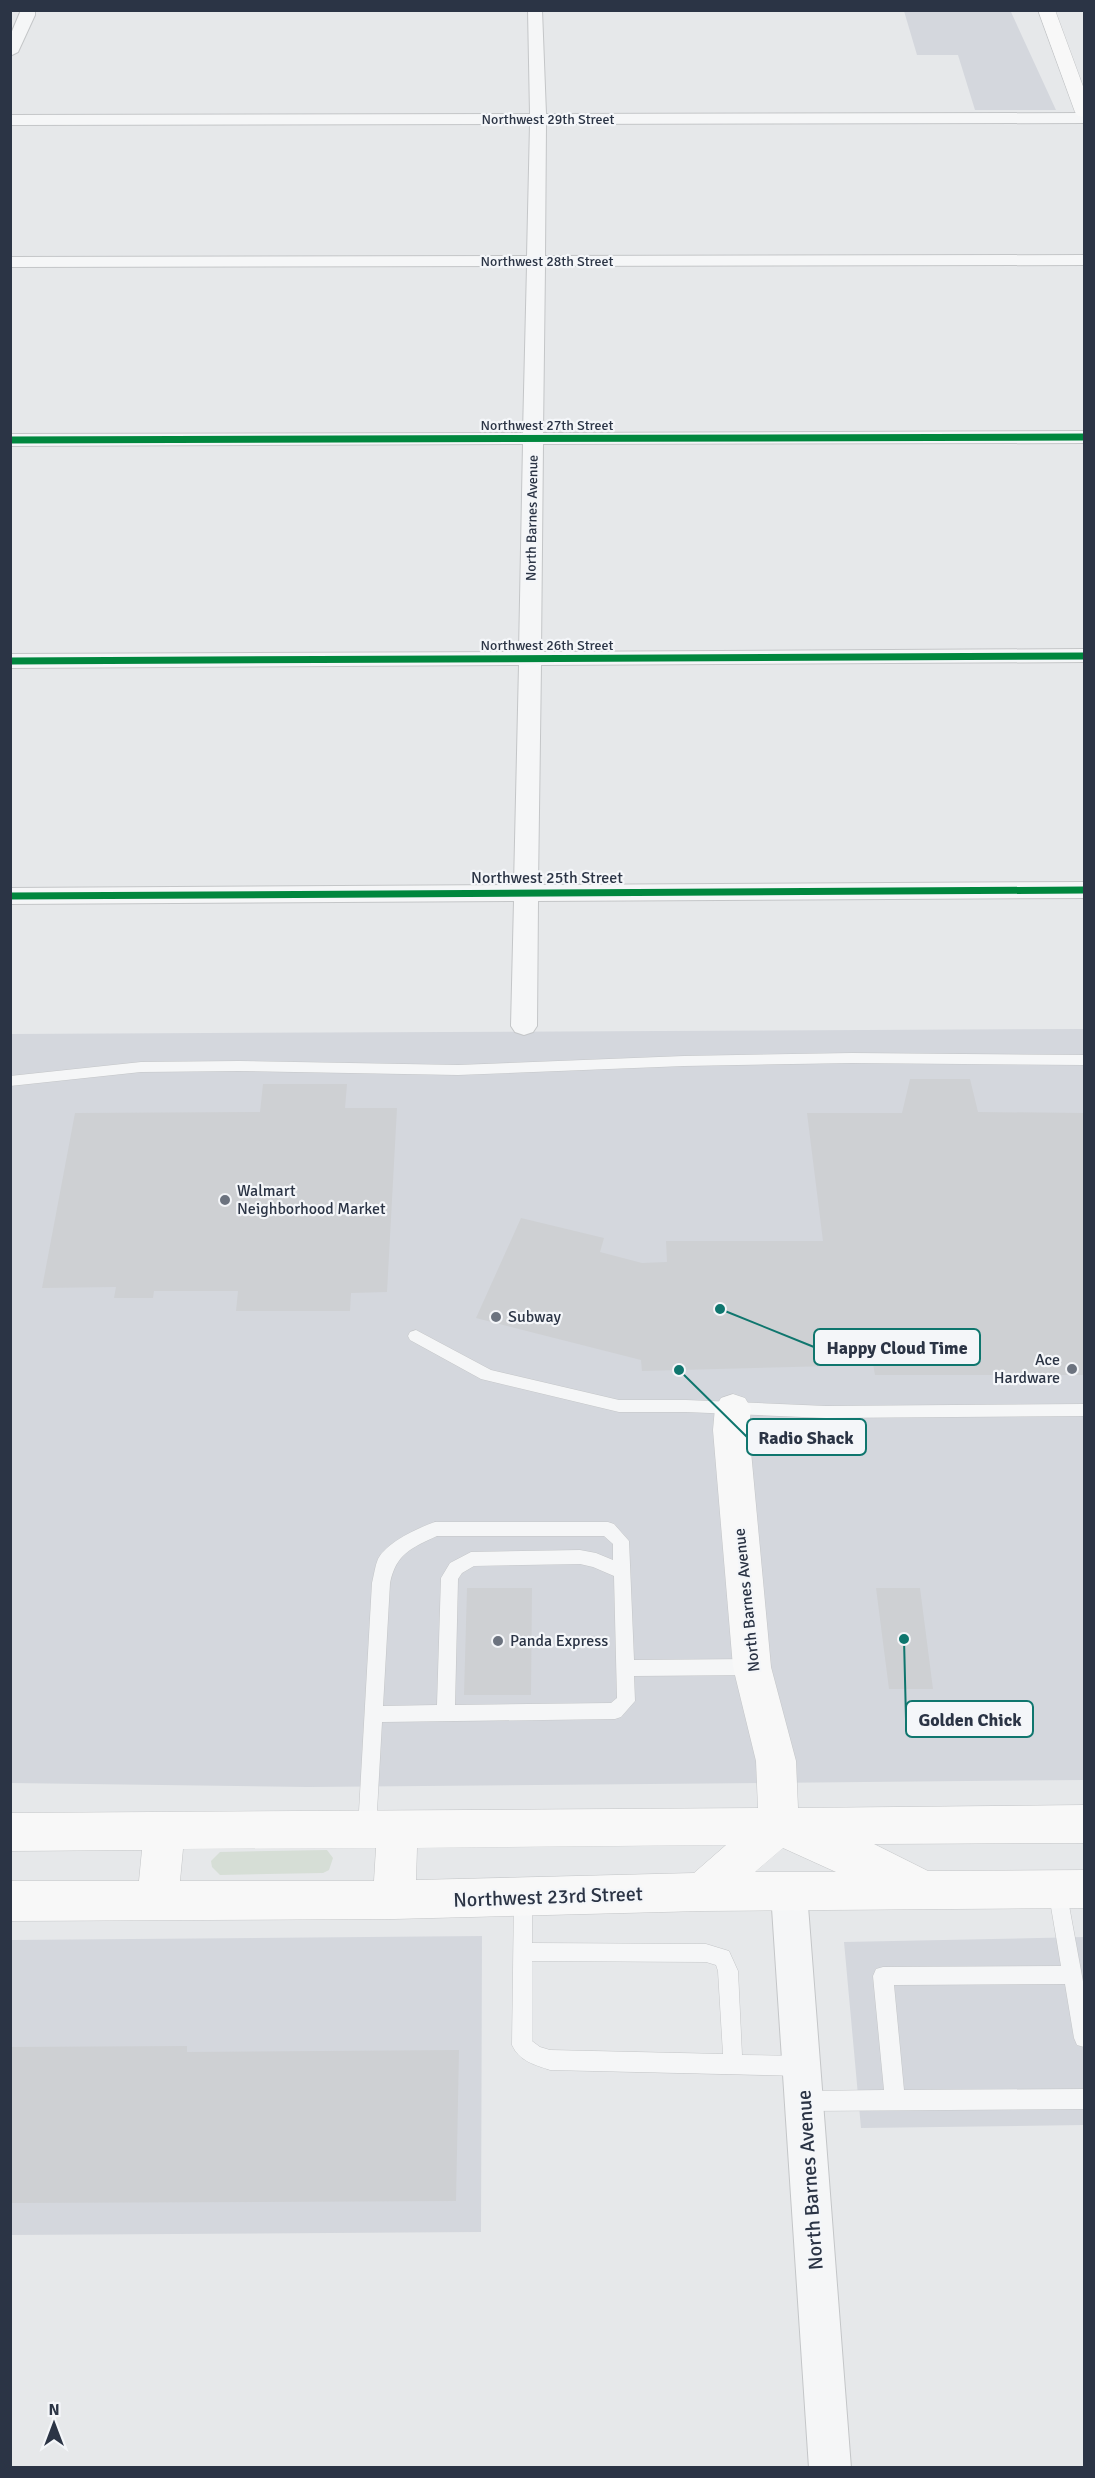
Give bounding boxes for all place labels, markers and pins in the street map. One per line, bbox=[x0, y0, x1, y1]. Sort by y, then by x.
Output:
place label: Walmart Neighborhood Market bbox=[237, 1181, 386, 1219]
marker: Walmart Neighborhood Market bbox=[218, 1193, 232, 1207]
place label: Subway bbox=[508, 1307, 561, 1327]
marker: Subway bbox=[489, 1310, 503, 1324]
callout: Happy Cloud Time bbox=[814, 1329, 980, 1365]
place label: Ace Hardware bbox=[994, 1350, 1060, 1388]
marker: Ace Hardware bbox=[1065, 1362, 1079, 1376]
callout: Radio Shack bbox=[747, 1419, 866, 1455]
place label: Panda Express bbox=[510, 1631, 608, 1651]
marker: Panda Express bbox=[491, 1634, 505, 1648]
callout: Golden Chick bbox=[906, 1701, 1033, 1737]

